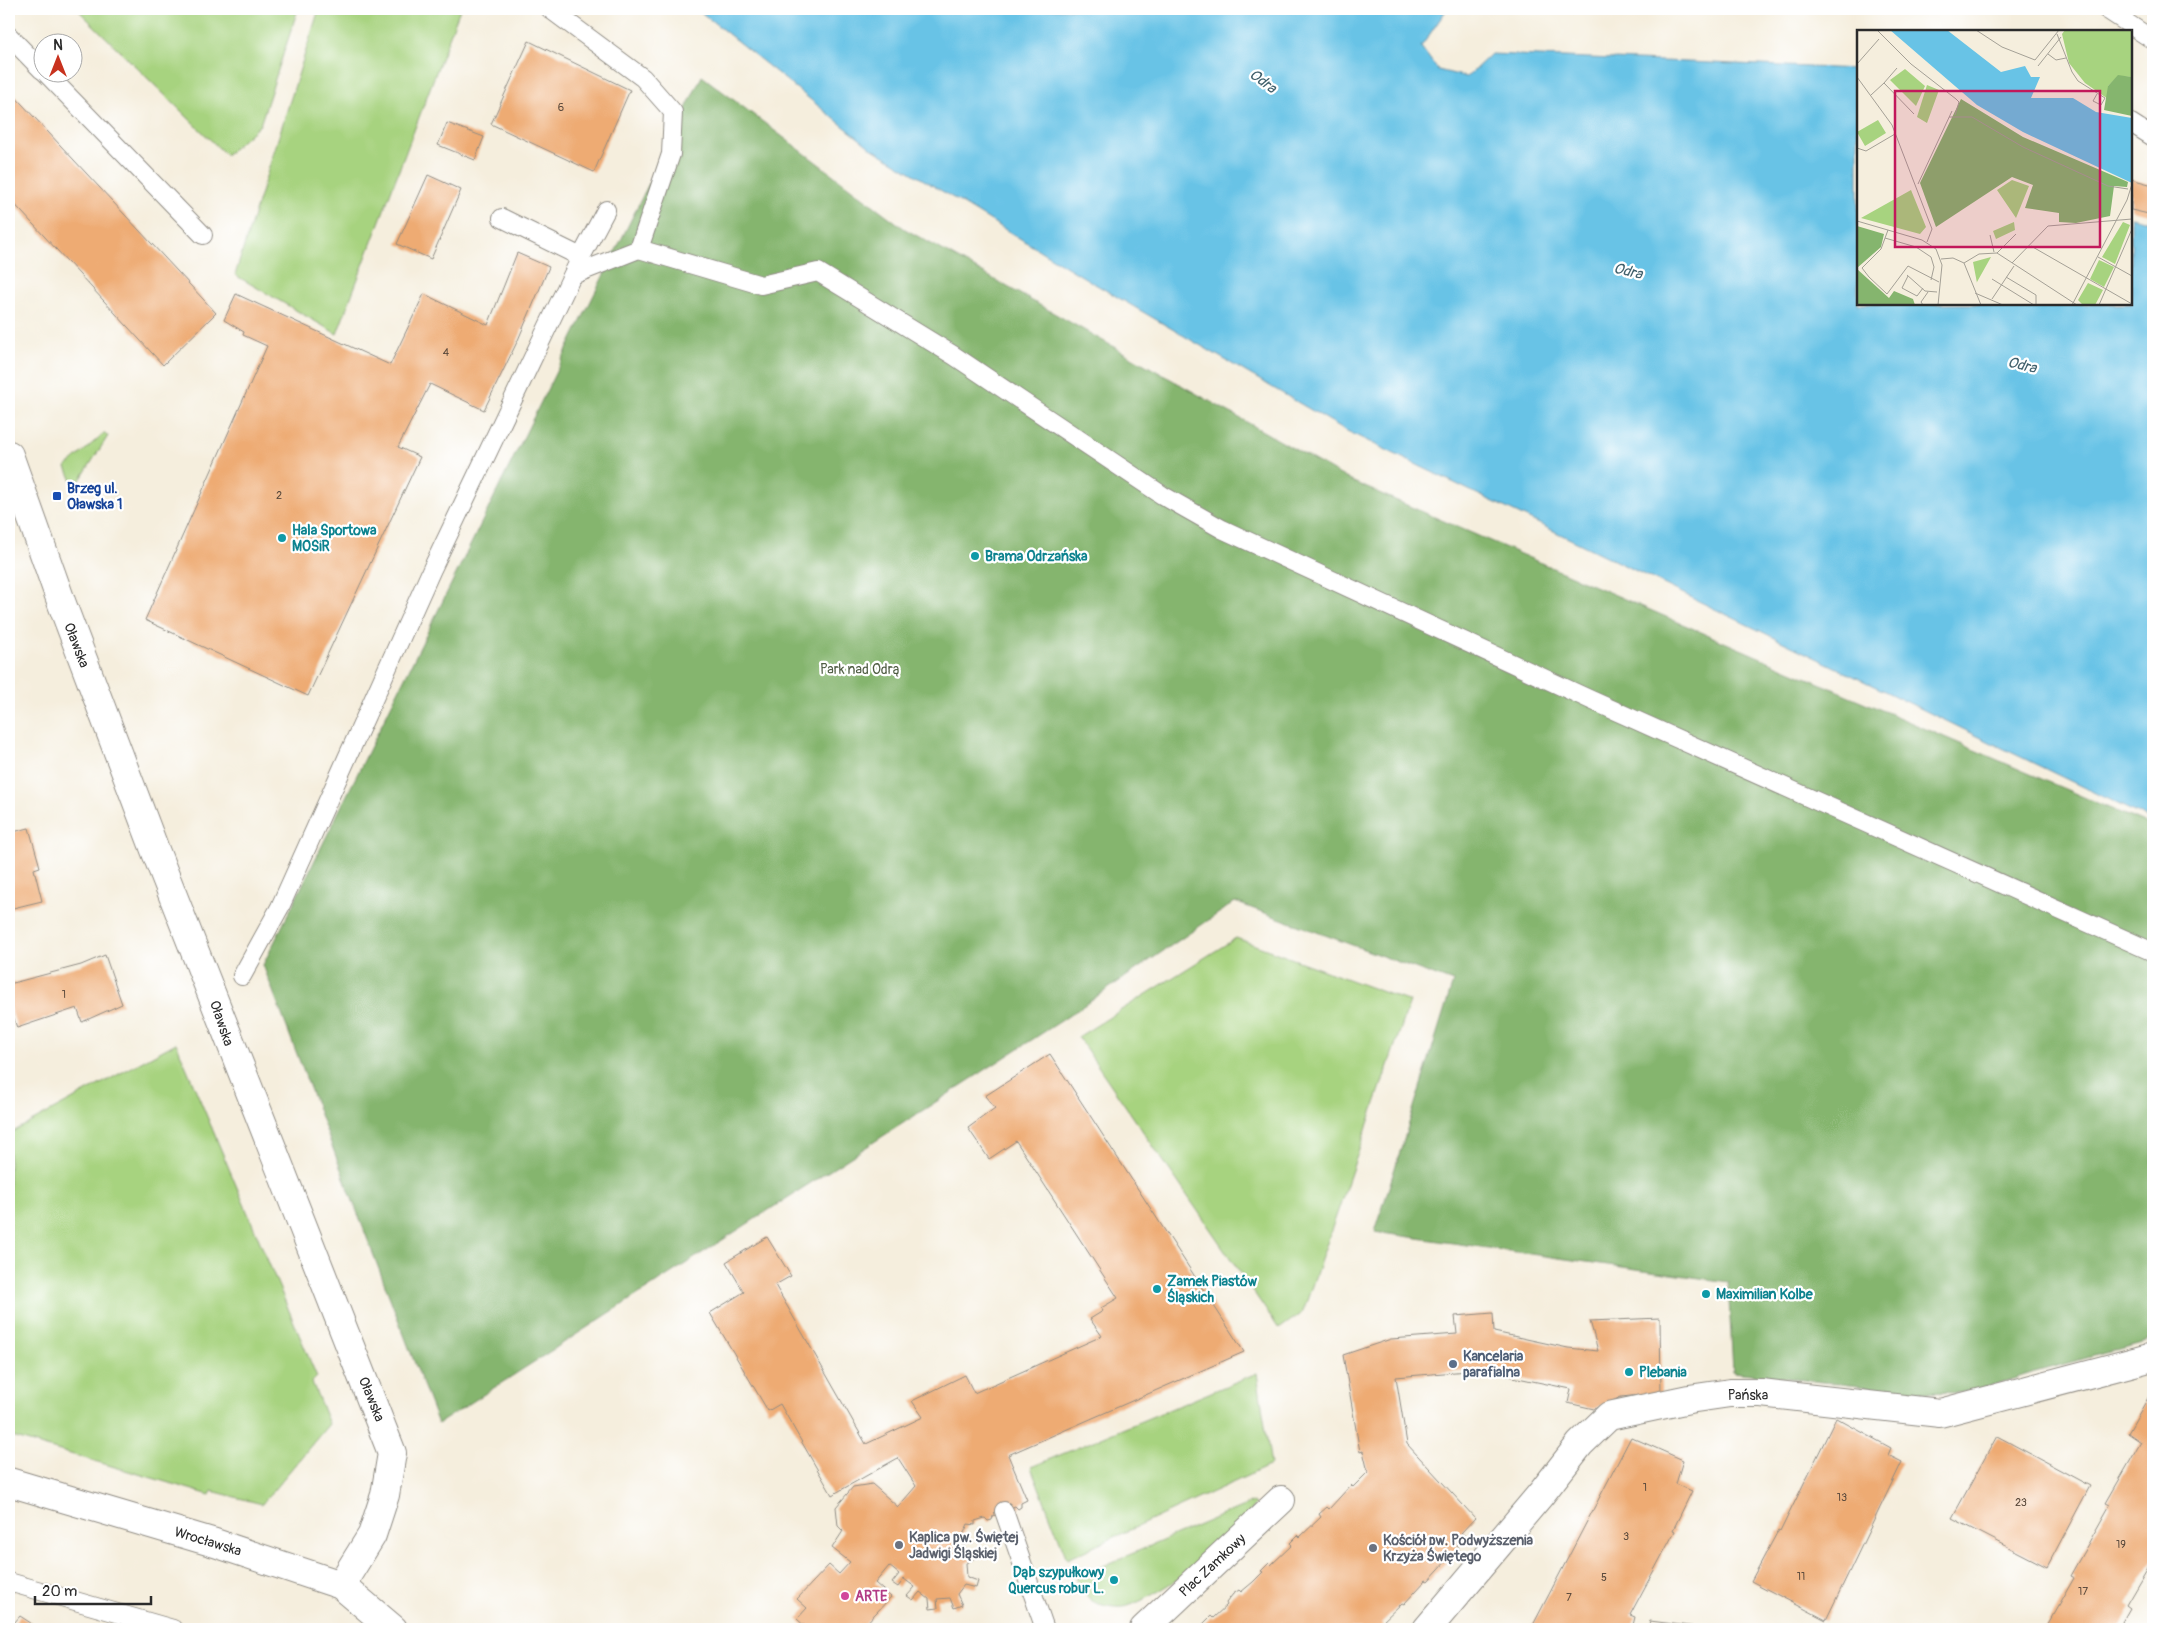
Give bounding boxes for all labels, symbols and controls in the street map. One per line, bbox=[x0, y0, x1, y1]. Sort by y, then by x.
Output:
inset map bbox=[1857, 30, 2132, 305]
north arrow bbox=[32, 32, 82, 82]
text: N bbox=[53, 37, 63, 54]
water label: Odra bbox=[1245, 65, 1281, 98]
house number: 6 bbox=[558, 101, 564, 114]
water label: Odra bbox=[1612, 259, 1645, 284]
house number: 4 bbox=[443, 346, 450, 359]
water label: Odra bbox=[2006, 353, 2039, 378]
place label: Brzeg ul. Oławska 1 bbox=[67, 480, 122, 513]
house number: 2 bbox=[276, 489, 282, 502]
marker: Brzeg ul. Oławska 1 bbox=[51, 490, 63, 502]
place label: Hala Sportowa MOSiR bbox=[292, 522, 377, 555]
marker: Hala Sportowa MOSiR bbox=[276, 532, 288, 544]
place label: Brama Odrzańska bbox=[985, 548, 1088, 565]
marker: Brama Odrzańska bbox=[969, 550, 981, 562]
street label: Oławska bbox=[60, 620, 93, 670]
park label: Park nad Odrą bbox=[820, 661, 900, 678]
house number: 1 bbox=[62, 988, 66, 1001]
street label: Oławska bbox=[206, 998, 237, 1048]
place label: Zamek Piastów Śląskich bbox=[1167, 1273, 1258, 1306]
marker: Zamek Piastów Śląskich bbox=[1151, 1283, 1163, 1295]
place label: Maximilian Kolbe bbox=[1716, 1286, 1814, 1303]
marker: Maximilian Kolbe bbox=[1700, 1288, 1712, 1300]
place label: Kancelaria parafialna bbox=[1463, 1348, 1524, 1381]
marker: Kancelaria parafialna bbox=[1447, 1358, 1459, 1370]
place label: Plebania bbox=[1639, 1364, 1687, 1381]
marker: Plebania bbox=[1623, 1366, 1635, 1378]
street label: Oławska bbox=[355, 1374, 388, 1424]
street label: Pańska bbox=[1728, 1387, 1768, 1404]
house number: 1 bbox=[1643, 1481, 1647, 1494]
house number: 13 bbox=[1837, 1491, 1847, 1504]
house number: 23 bbox=[2015, 1496, 2027, 1509]
street label: Wrocławska bbox=[172, 1523, 243, 1560]
place label: Kaplica pw. Świętej Jadwigi Śląskiej bbox=[909, 1528, 1019, 1562]
street label: Plac Zamkowy bbox=[1176, 1530, 1249, 1601]
house number: 3 bbox=[1623, 1530, 1629, 1543]
place label: Kościół pw. Podwyższenia Krzyża Świętego bbox=[1383, 1532, 1534, 1565]
house number: 19 bbox=[2116, 1538, 2126, 1551]
marker: Kaplica pw. Świętej Jadwigi Śląskiej bbox=[893, 1539, 905, 1551]
marker: Kościół pw. Podwyższenia Krzyża Świętego bbox=[1367, 1542, 1379, 1554]
place label: Dąb szypułkowy Quercus robur L. bbox=[1008, 1564, 1104, 1597]
house number: 11 bbox=[1797, 1570, 1805, 1583]
house number: 5 bbox=[1601, 1571, 1607, 1584]
scale bar bbox=[35, 1573, 151, 1605]
marker: Dąb szypułkowy Quercus robur L. bbox=[1108, 1574, 1120, 1586]
text: 20 m bbox=[42, 1582, 77, 1601]
house number: 17 bbox=[2078, 1585, 2088, 1598]
place label: ARTE bbox=[855, 1588, 888, 1605]
marker: ARTE bbox=[839, 1590, 851, 1602]
house number: 7 bbox=[1566, 1591, 1572, 1604]

